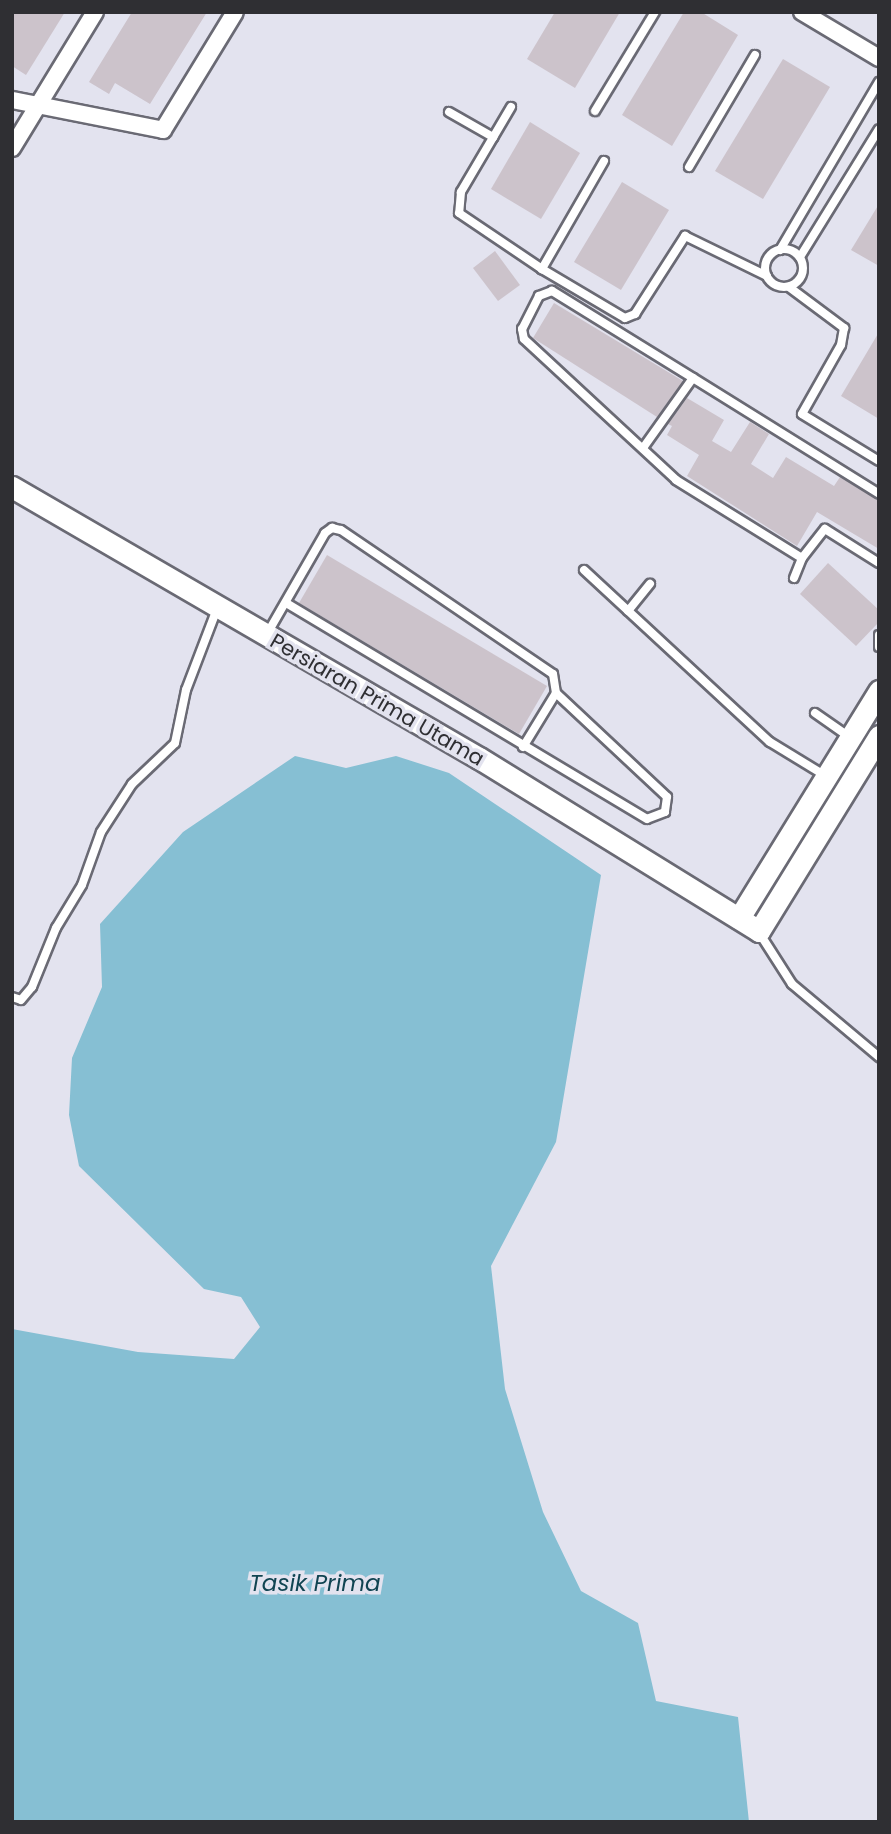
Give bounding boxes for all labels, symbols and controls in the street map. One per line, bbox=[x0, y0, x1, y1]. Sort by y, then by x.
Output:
street label: Persiaran Prima Utama bbox=[266, 628, 488, 772]
water label: Tasik Prima bbox=[249, 1569, 381, 1597]

